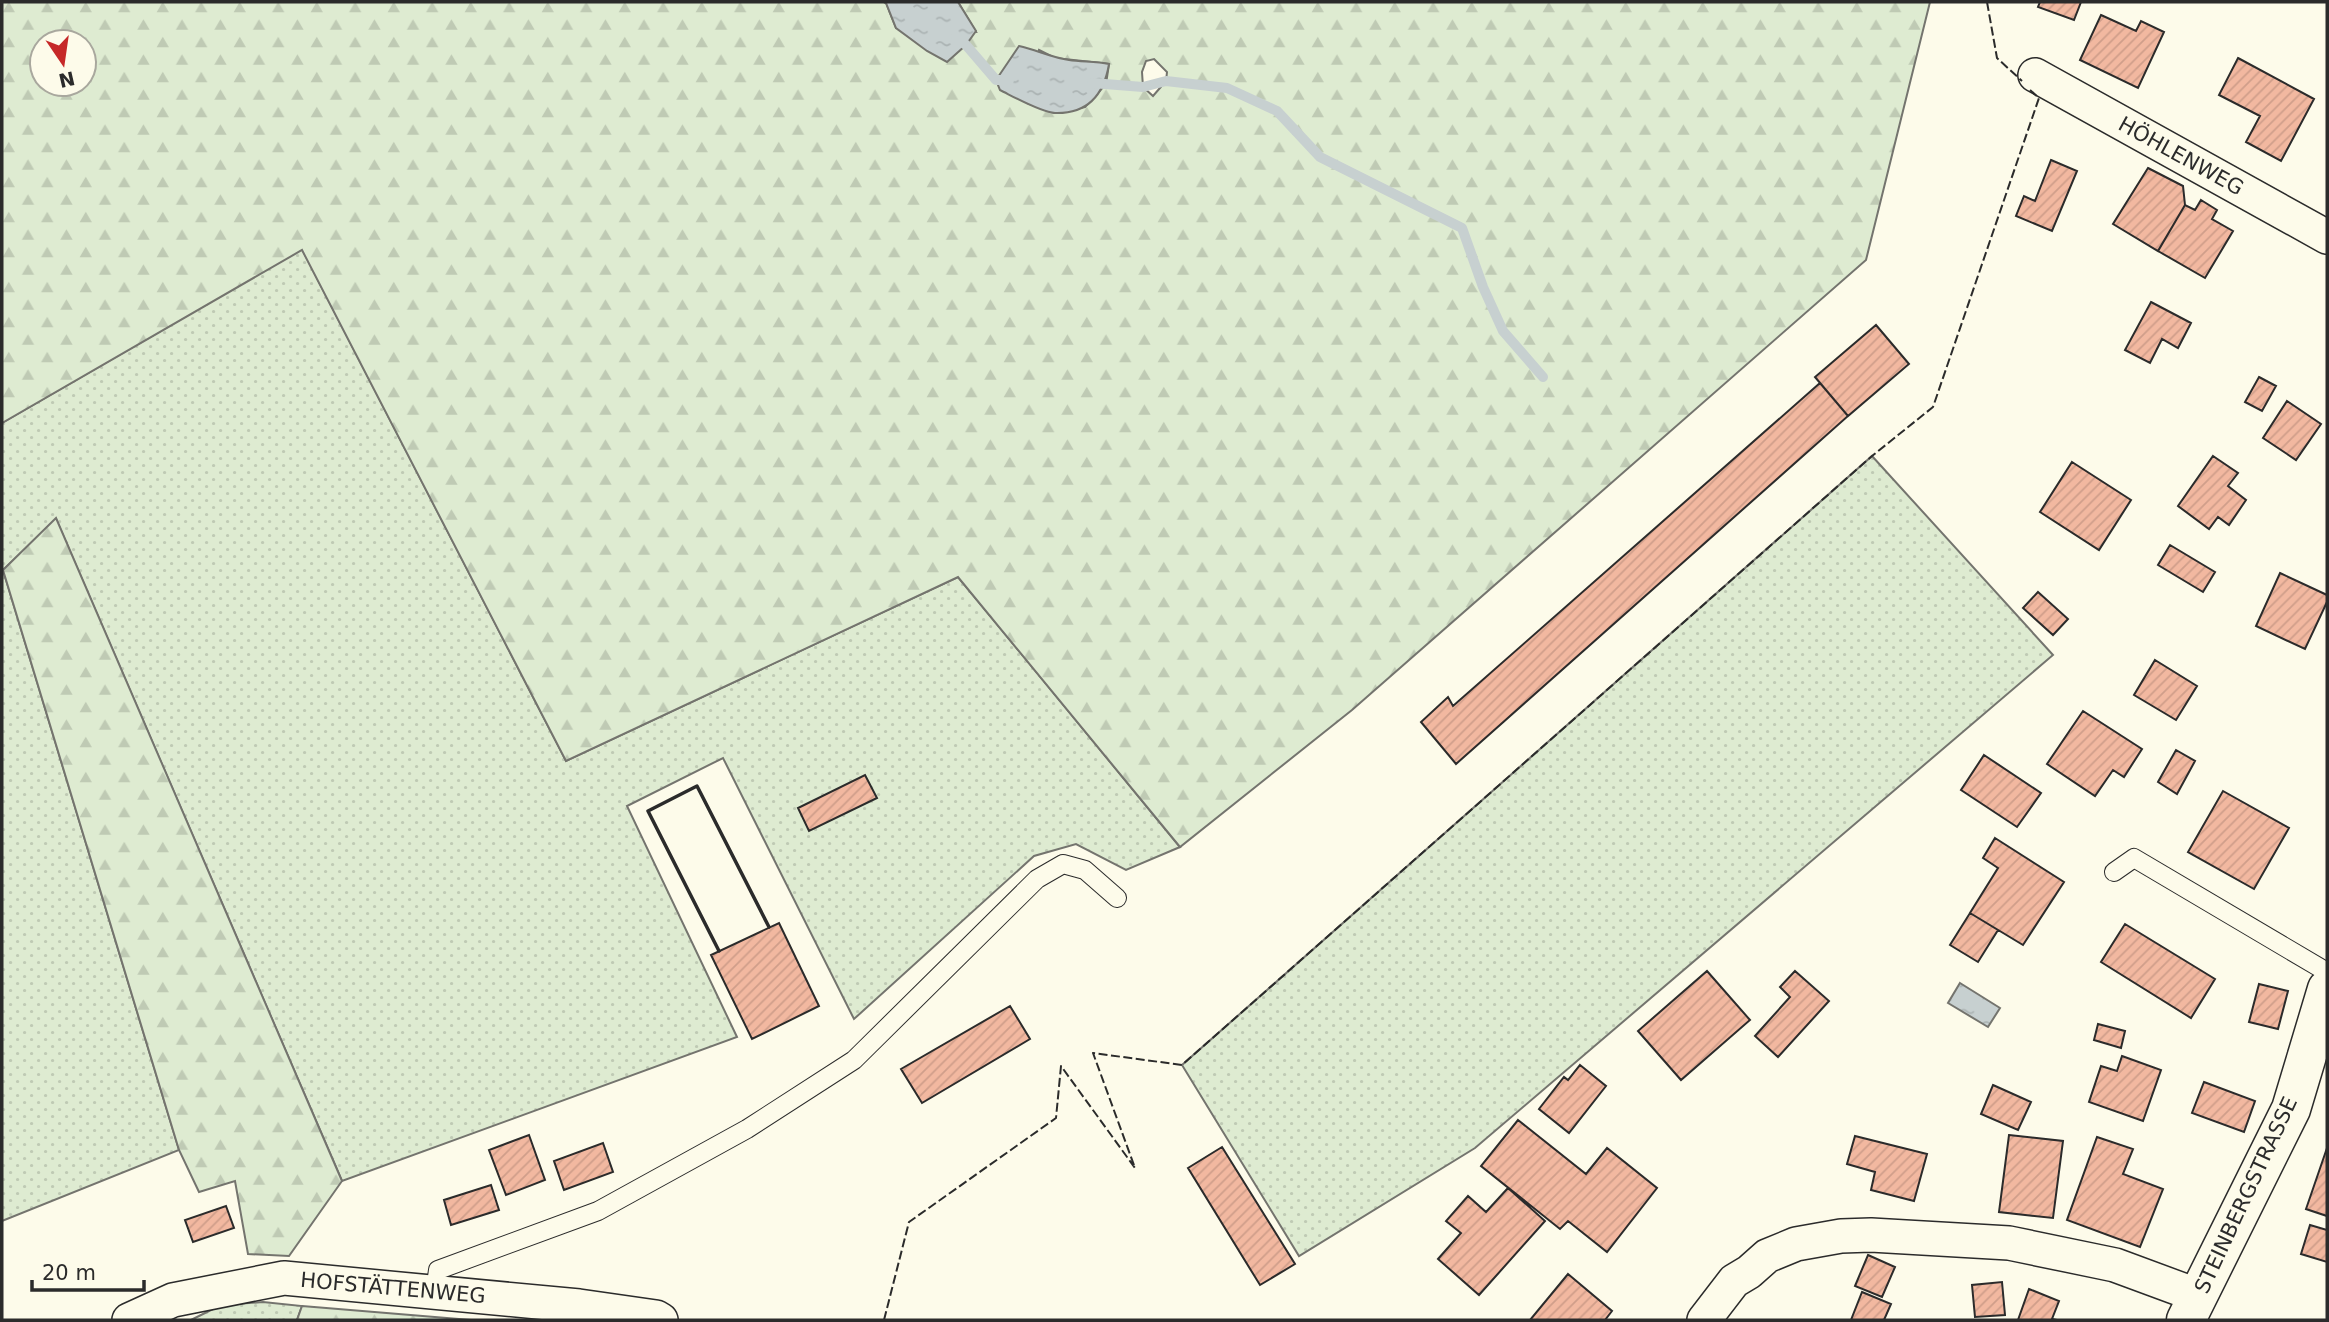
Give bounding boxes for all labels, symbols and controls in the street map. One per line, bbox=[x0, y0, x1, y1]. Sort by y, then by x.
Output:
north arrow bbox=[28, 28, 98, 98]
text: N bbox=[57, 67, 77, 92]
street label: HÖHLENWEG bbox=[2114, 111, 2248, 200]
street label: STEINBERGSTRASSE bbox=[2190, 1093, 2302, 1297]
scale bar bbox=[32, 1248, 144, 1292]
text: 20 m bbox=[42, 1261, 96, 1285]
street label: HOFSTÄTTENWEG bbox=[299, 1267, 487, 1308]

